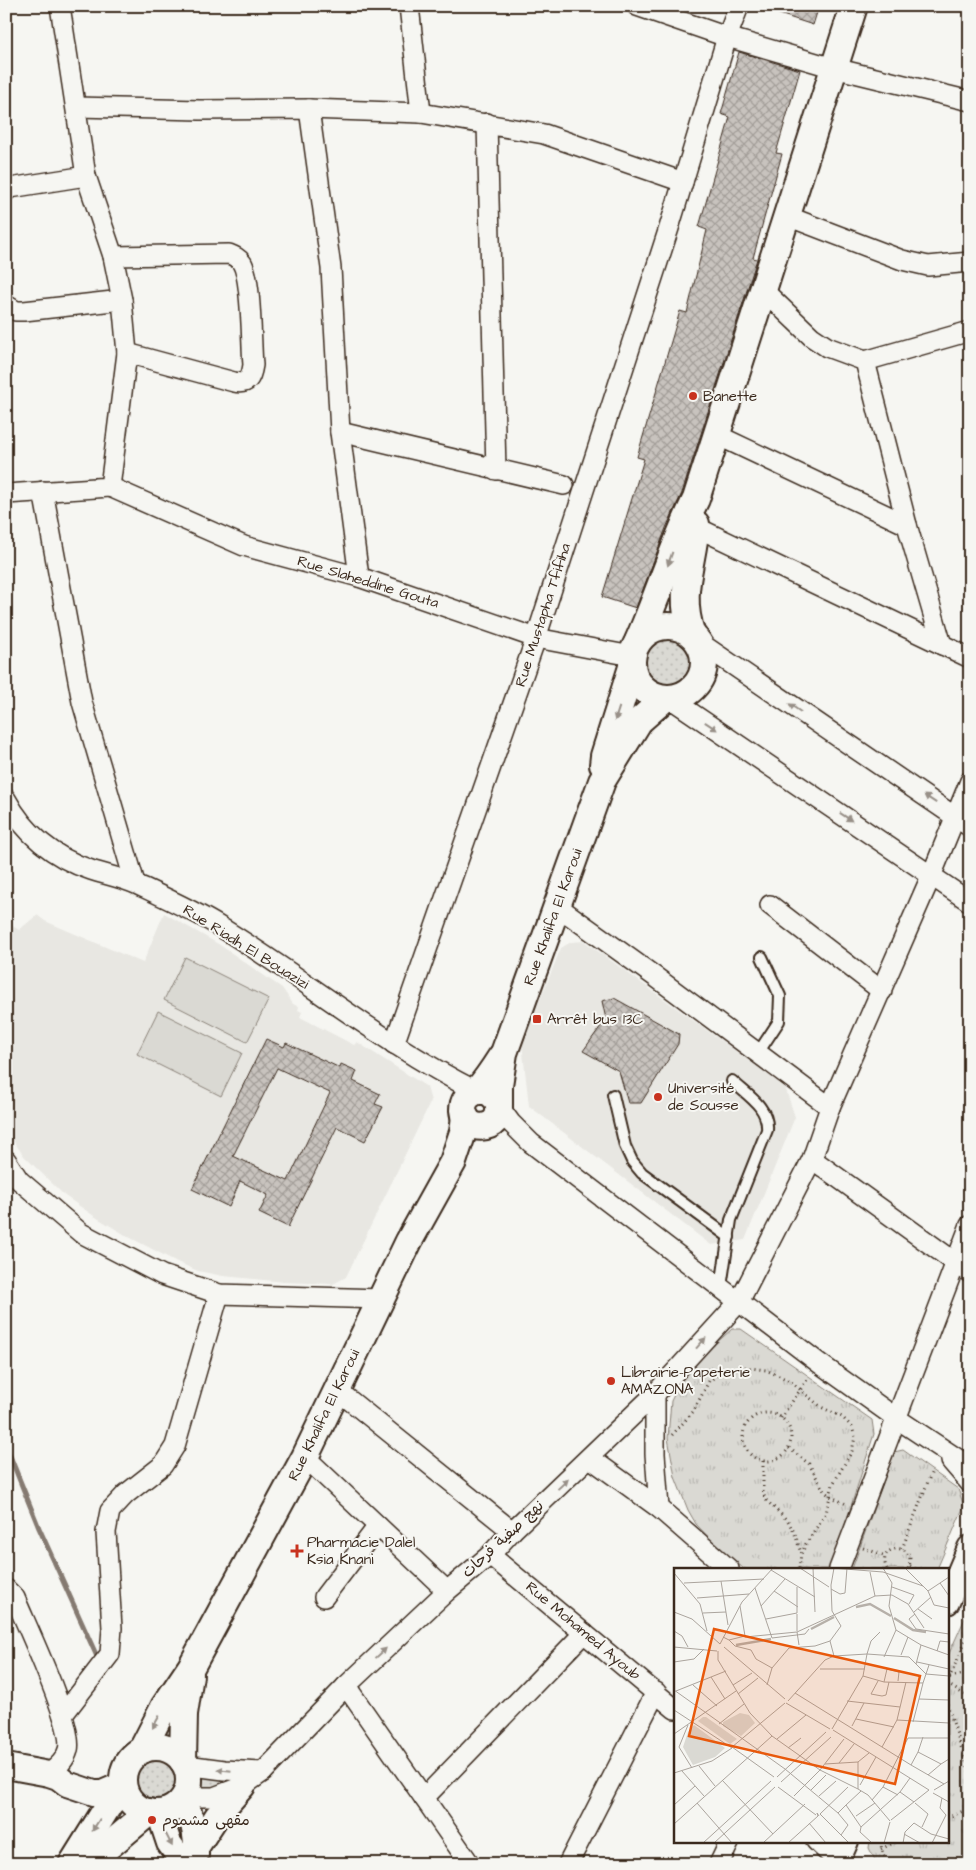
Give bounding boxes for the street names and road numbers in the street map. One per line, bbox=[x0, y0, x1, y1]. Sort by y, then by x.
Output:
street label: Rue Mustapha Tfifiha bbox=[510, 540, 576, 690]
street label: Rue Slaheddine Gouta bbox=[295, 550, 442, 614]
street label: Rue Khalifa El Karoui bbox=[518, 845, 588, 988]
street label: Rue Riadh El Bouazizi bbox=[179, 900, 314, 995]
street label: Rue Khalifa El Karoui bbox=[283, 1345, 365, 1484]
street label: نهج صفية فرحات bbox=[457, 1495, 549, 1583]
street label: Rue Mohamed Ayoub bbox=[520, 1577, 645, 1687]

